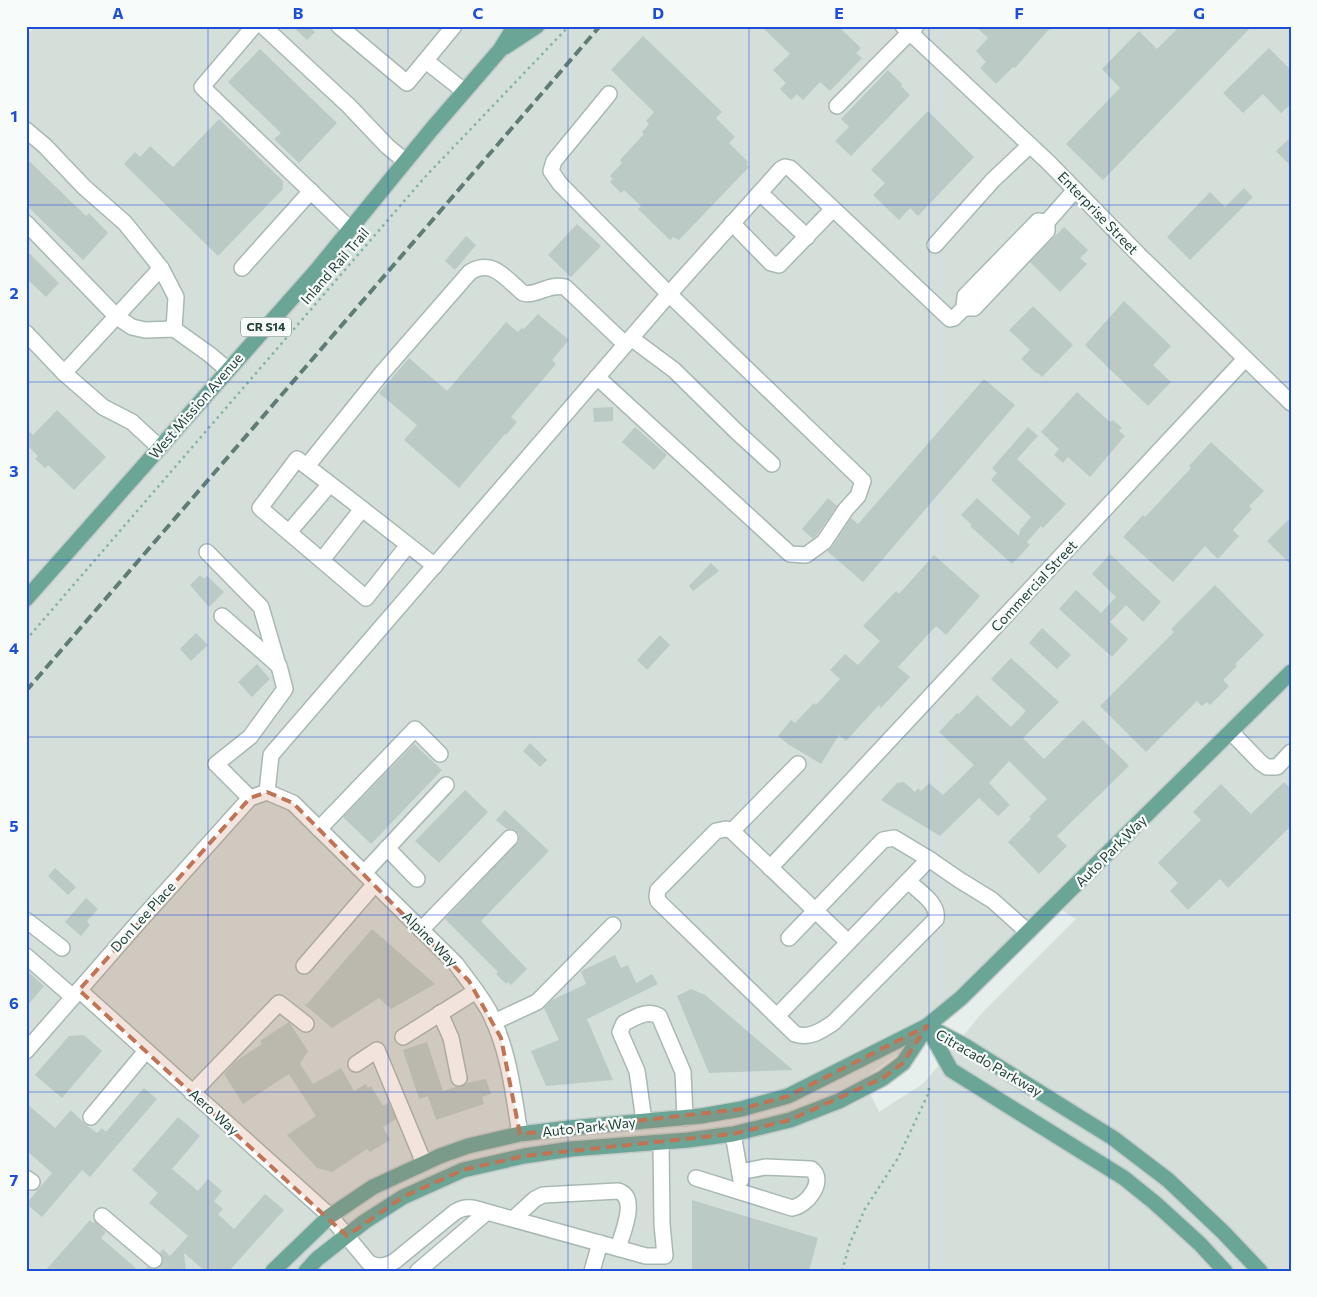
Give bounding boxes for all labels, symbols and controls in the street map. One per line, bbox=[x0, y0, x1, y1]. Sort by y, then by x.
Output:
text: A bbox=[112, 3, 124, 22]
text: B bbox=[293, 3, 304, 22]
text: C bbox=[473, 3, 484, 22]
text: D bbox=[652, 3, 664, 22]
text: E bbox=[834, 3, 844, 22]
text: F bbox=[1014, 3, 1024, 22]
text: G bbox=[1193, 3, 1205, 22]
text: 1 bbox=[10, 106, 18, 125]
street label: Enterprise Street bbox=[1055, 168, 1142, 258]
street label: Inland Rail Trail bbox=[297, 224, 372, 307]
text: 2 bbox=[9, 283, 19, 302]
road number: CR S14 bbox=[241, 318, 291, 337]
street label: West Mission Avenue bbox=[145, 349, 246, 462]
text: 3 bbox=[9, 461, 19, 480]
street label: Commercial Street bbox=[987, 536, 1081, 635]
text: 4 bbox=[9, 638, 19, 657]
street label: Auto Park Way bbox=[1071, 811, 1150, 890]
text: 5 bbox=[9, 816, 19, 835]
street label: Don Lee Place bbox=[107, 878, 179, 955]
street label: Alpine Way bbox=[399, 907, 462, 970]
text: 6 bbox=[9, 993, 19, 1012]
street label: Citracado Parkway bbox=[933, 1025, 1045, 1100]
street label: Aero Way bbox=[186, 1085, 243, 1138]
street label: Auto Park Way bbox=[541, 1113, 637, 1140]
text: 7 bbox=[10, 1170, 19, 1189]

